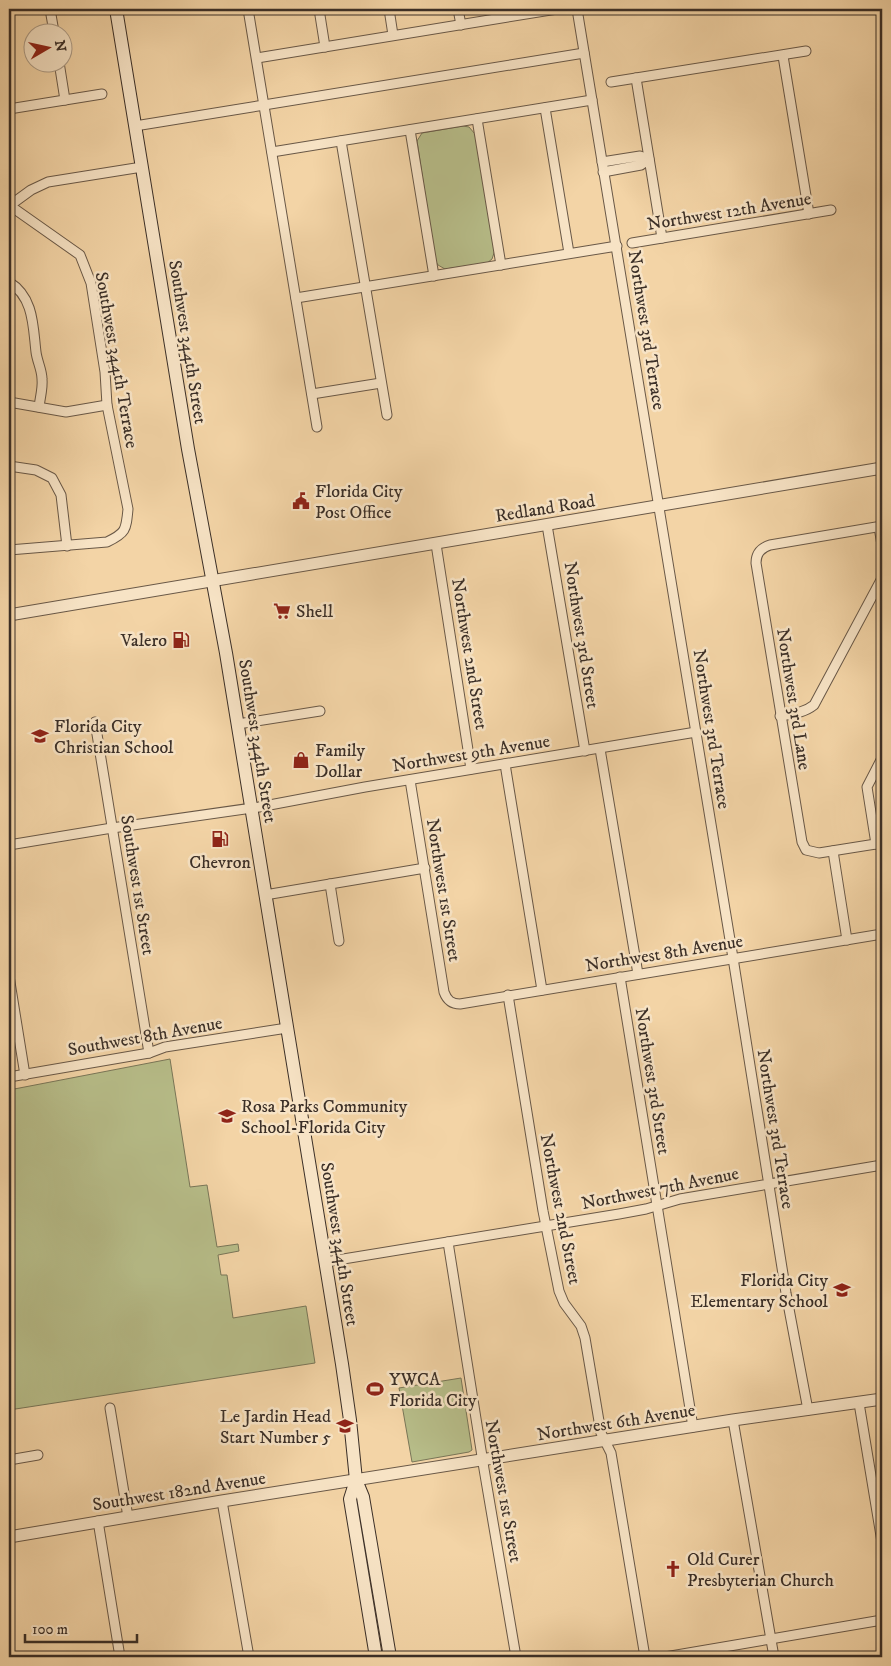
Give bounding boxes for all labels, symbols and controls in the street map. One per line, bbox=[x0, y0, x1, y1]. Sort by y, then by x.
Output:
north arrow bbox=[22, 22, 72, 72]
text: N bbox=[50, 39, 70, 54]
street label: Northwest 12th Avenue bbox=[646, 188, 813, 236]
street label: Northwest 3rd Terrace bbox=[623, 249, 669, 411]
street label: Southwest 344th Street bbox=[163, 259, 211, 426]
street label: Southwest 344th Terrace bbox=[90, 270, 142, 450]
place label: Florida City Post Office bbox=[315, 481, 403, 524]
street label: Redland Road bbox=[494, 490, 597, 528]
public building icon: Florida City Post Office bbox=[291, 491, 311, 511]
street label: Northwest 3rd Street bbox=[559, 560, 604, 710]
street label: Northwest 2nd Street bbox=[446, 577, 492, 732]
supermarket icon: Shell bbox=[272, 601, 292, 621]
place label: Shell bbox=[296, 601, 334, 623]
street label: Northwest 3rd Lane bbox=[771, 627, 815, 772]
place label: Valero bbox=[120, 630, 167, 652]
fuel station icon: Valero bbox=[171, 630, 191, 650]
street label: Northwest 3rd Terrace bbox=[688, 648, 734, 810]
street label: Southwest 344th Street bbox=[233, 658, 281, 825]
place label: Florida City Christian School bbox=[54, 716, 174, 759]
school or university icon: Florida City Christian School bbox=[30, 726, 50, 746]
street label: Northwest 9th Avenue bbox=[391, 731, 552, 777]
place label: Family Dollar bbox=[315, 740, 365, 783]
shop icon: Family Dollar bbox=[291, 750, 311, 770]
street label: Southwest 1st Street bbox=[115, 814, 159, 957]
street label: Northwest 1st Street bbox=[421, 817, 465, 963]
fuel station icon: Chevron bbox=[210, 829, 230, 849]
place label: Chevron bbox=[189, 852, 251, 874]
street label: Northwest 8th Avenue bbox=[584, 931, 745, 977]
street label: Northwest 3rd Street bbox=[630, 1006, 675, 1156]
street label: Southwest 8th Avenue bbox=[66, 1013, 224, 1061]
street label: Northwest 3rd Terrace bbox=[752, 1048, 798, 1210]
place label: Rosa Parks Community School-Florida City bbox=[241, 1096, 408, 1139]
school or university icon: Rosa Parks Community School-Florida City bbox=[217, 1106, 237, 1126]
street label: Northwest 2nd Street bbox=[535, 1132, 585, 1287]
street label: Southwest 344th Street bbox=[315, 1161, 363, 1328]
street label: Northwest 7th Avenue bbox=[580, 1163, 741, 1215]
place label: Florida City Elementary School bbox=[690, 1270, 829, 1313]
school or university icon: Florida City Elementary School bbox=[832, 1280, 852, 1300]
place label: YWCA Florida City bbox=[389, 1369, 477, 1412]
sports icon: YWCA Florida City bbox=[365, 1379, 385, 1399]
street label: Northwest 6th Avenue bbox=[536, 1400, 697, 1446]
place label: Le Jardin Head Start Number 5 bbox=[220, 1406, 331, 1449]
school or university icon: Le Jardin Head Start Number 5 bbox=[335, 1416, 355, 1436]
street label: Northwest 1st Street bbox=[480, 1418, 526, 1564]
street label: Southwest 182nd Avenue bbox=[91, 1467, 267, 1517]
place label: Old Curer Presbyterian Church bbox=[687, 1549, 834, 1592]
church icon: Old Curer Presbyterian Church bbox=[663, 1559, 683, 1579]
scale bar bbox=[25, 1611, 138, 1643]
text: 100 m bbox=[32, 1620, 68, 1639]

